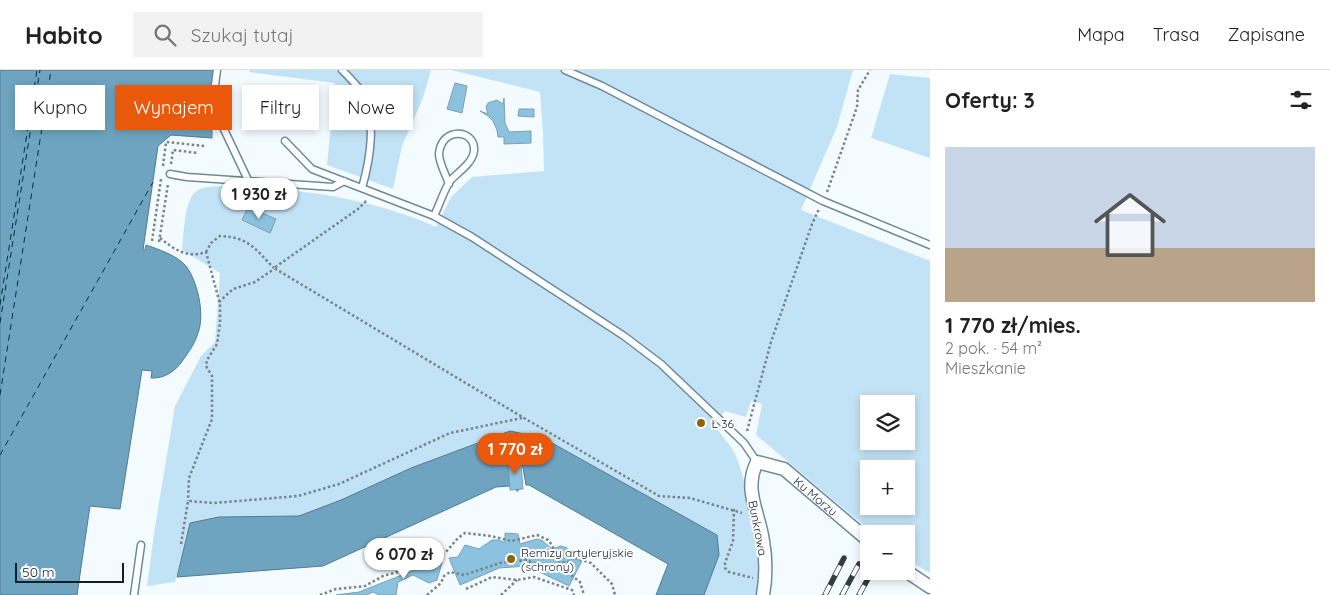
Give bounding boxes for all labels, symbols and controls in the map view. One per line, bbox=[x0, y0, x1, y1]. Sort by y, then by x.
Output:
search box bbox=[133, 12, 483, 57]
text: Habito bbox=[25, 20, 103, 50]
icon: search bbox=[151, 21, 179, 49]
text: Szukaj tutaj bbox=[191, 23, 294, 47]
text: Mapa bbox=[1077, 23, 1125, 46]
text: Trasa bbox=[1153, 23, 1200, 46]
text: Zapisane bbox=[1228, 23, 1305, 46]
chip: Kupno bbox=[15, 85, 105, 130]
chip: Wynajem bbox=[115, 85, 232, 130]
chip: Filtry bbox=[242, 85, 319, 130]
chip: Nowe bbox=[329, 85, 413, 130]
icon: filters bbox=[1287, 86, 1315, 114]
text: Oferty: 3 bbox=[945, 87, 1035, 113]
pin: 1 930 zł bbox=[207, 178, 311, 220]
icon: home bbox=[1085, 180, 1175, 270]
text: 1 930 zł bbox=[232, 184, 286, 204]
text: 1 770 zł/mies. bbox=[945, 312, 1081, 338]
text: 2 pok. · 54 m² bbox=[945, 338, 1042, 358]
text: Mieszkanie bbox=[945, 358, 1026, 378]
map controls bbox=[860, 395, 915, 580]
button: layers bbox=[860, 395, 915, 450]
place label: Ł 36 bbox=[711, 416, 735, 431]
marker: Ł 36 bbox=[695, 417, 707, 429]
pin: 1 770 zł bbox=[463, 432, 567, 475]
text: 1 770 zł bbox=[488, 439, 542, 459]
button: + bbox=[860, 460, 915, 515]
street label: Ku Morzu bbox=[791, 473, 841, 519]
street label: Bunkrowa bbox=[745, 499, 771, 557]
button: − bbox=[860, 525, 915, 580]
pin: 6 070 zł bbox=[352, 538, 456, 580]
text: 6 070 zł bbox=[375, 544, 433, 564]
place label: Remizy artyleryjskie (schrony) bbox=[521, 545, 634, 574]
marker: Remizy artyleryjskie (schrony) bbox=[505, 553, 517, 565]
scale bar bbox=[15, 560, 124, 583]
text: 50 m bbox=[22, 563, 55, 581]

